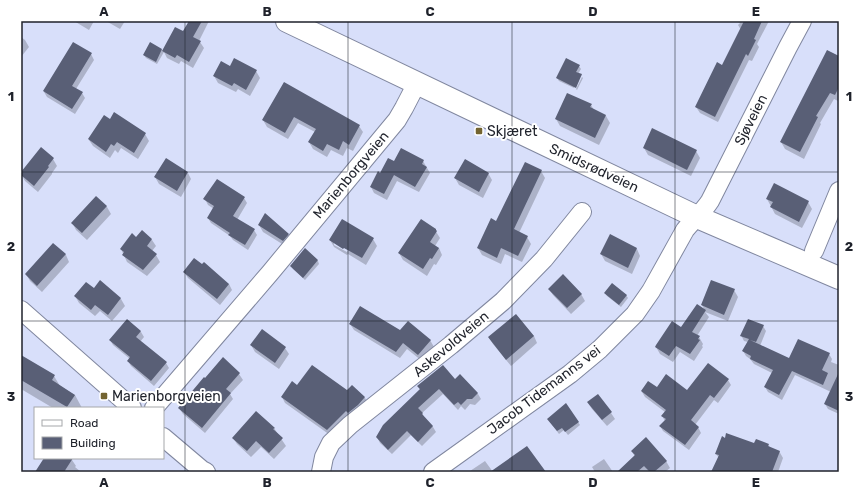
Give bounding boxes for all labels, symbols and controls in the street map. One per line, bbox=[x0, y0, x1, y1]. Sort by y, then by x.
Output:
text: A bbox=[99, 4, 109, 19]
text: B bbox=[262, 4, 272, 19]
text: C bbox=[425, 4, 435, 19]
text: D bbox=[588, 4, 598, 19]
text: E bbox=[752, 4, 760, 19]
text: 1 bbox=[8, 89, 14, 104]
text: 1 bbox=[846, 89, 852, 104]
street label: Sjøveien bbox=[731, 92, 771, 148]
place label: Skjæret bbox=[487, 123, 538, 140]
marker: Skjæret bbox=[474, 126, 484, 136]
street label: Marienborgveien bbox=[310, 128, 392, 222]
street label: Smidsrødveien bbox=[547, 140, 641, 196]
text: 2 bbox=[7, 239, 15, 254]
text: 2 bbox=[845, 239, 853, 254]
street label: Askevoldveien bbox=[410, 307, 492, 381]
street label: Jacob Tidemanns vei bbox=[484, 342, 604, 438]
place label: Marienborgveien bbox=[112, 388, 221, 405]
text: 3 bbox=[7, 389, 16, 404]
text: 3 bbox=[845, 389, 854, 404]
marker: Marienborgveien bbox=[99, 391, 109, 401]
legend bbox=[34, 407, 164, 459]
text: Road bbox=[70, 416, 98, 430]
text: Building bbox=[70, 436, 116, 450]
text: A bbox=[99, 475, 109, 490]
text: B bbox=[262, 475, 272, 490]
text: C bbox=[425, 475, 435, 490]
text: D bbox=[588, 475, 598, 490]
text: E bbox=[752, 475, 760, 490]

